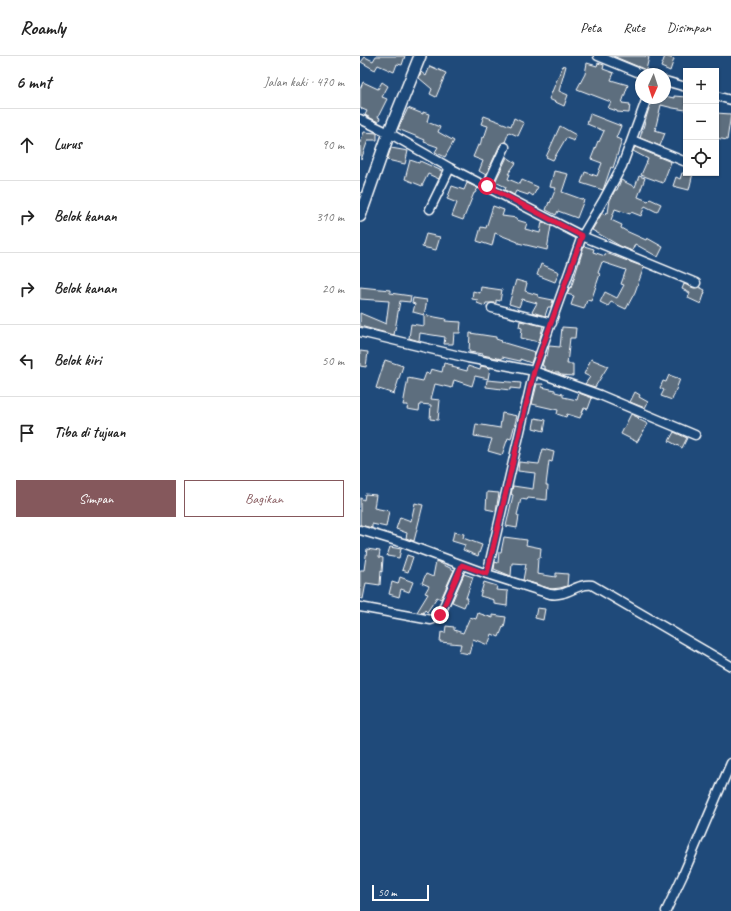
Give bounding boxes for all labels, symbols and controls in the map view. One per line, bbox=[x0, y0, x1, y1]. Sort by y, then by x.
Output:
text: Roamly bbox=[20, 16, 66, 40]
text: Peta bbox=[580, 19, 601, 36]
text: Rute bbox=[623, 19, 645, 36]
text: Disimpan bbox=[667, 19, 711, 36]
north arrow bbox=[635, 68, 671, 104]
map controls bbox=[683, 68, 719, 176]
button: + bbox=[683, 68, 719, 104]
text: 6 mnt bbox=[16, 72, 51, 93]
text: Jalan kaki · 470 m bbox=[264, 74, 344, 90]
button: − bbox=[683, 104, 719, 140]
icon: ahead bbox=[16, 134, 38, 156]
text: Lurus bbox=[54, 135, 82, 154]
text: 90 m bbox=[322, 137, 344, 153]
button: locate bbox=[683, 140, 719, 176]
route start bbox=[478, 177, 496, 195]
icon: right bbox=[16, 206, 38, 228]
text: Belok kanan bbox=[54, 207, 117, 226]
text: 310 m bbox=[316, 209, 344, 225]
icon: right bbox=[16, 278, 38, 300]
text: Belok kanan bbox=[54, 279, 117, 298]
text: 20 m bbox=[322, 281, 344, 297]
icon: left bbox=[16, 350, 38, 372]
text: Belok kiri bbox=[54, 351, 101, 370]
text: 50 m bbox=[322, 353, 344, 369]
icon: arrive bbox=[16, 422, 38, 444]
text: Tiba di tujuan bbox=[54, 423, 125, 442]
button: Simpan bbox=[16, 480, 176, 517]
button: Bagikan bbox=[184, 480, 344, 517]
route end bbox=[431, 606, 449, 624]
scale bar bbox=[372, 883, 429, 902]
text: 50 m bbox=[378, 885, 397, 899]

